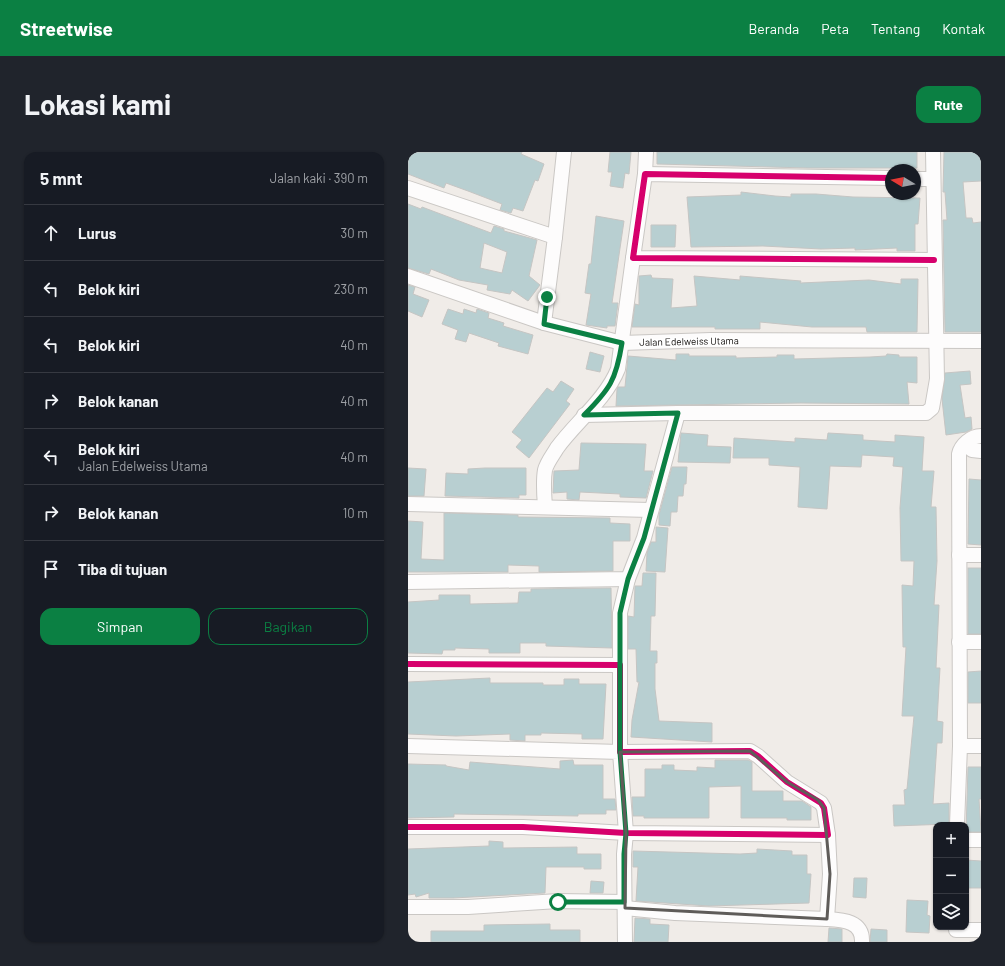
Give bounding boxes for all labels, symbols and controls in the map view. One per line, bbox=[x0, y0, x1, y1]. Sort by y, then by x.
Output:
text: Streetwise bbox=[20, 17, 113, 40]
text: Beranda bbox=[749, 20, 799, 37]
text: Peta bbox=[821, 20, 849, 37]
text: Tentang bbox=[871, 20, 920, 37]
text: Kontak bbox=[942, 20, 985, 37]
button: Rute bbox=[916, 86, 981, 123]
text: Lokasi kami bbox=[24, 87, 171, 121]
north arrow bbox=[885, 164, 921, 200]
text: 5 mnt bbox=[40, 168, 83, 188]
text: Jalan kaki · 390 m bbox=[270, 170, 368, 186]
icon: ahead bbox=[40, 222, 62, 244]
text: Lurus bbox=[78, 224, 116, 242]
text: 30 m bbox=[341, 225, 368, 241]
icon: left bbox=[40, 278, 62, 300]
text: Belok kiri bbox=[78, 280, 140, 298]
text: 230 m bbox=[334, 281, 368, 297]
route end bbox=[538, 288, 556, 306]
icon: left bbox=[40, 334, 62, 356]
street label: Jalan Edelweiss Utama bbox=[639, 334, 739, 348]
text: Belok kiri bbox=[78, 336, 140, 354]
text: 40 m bbox=[340, 337, 368, 353]
icon: right bbox=[40, 390, 62, 412]
text: Belok kanan bbox=[78, 392, 158, 410]
text: 40 m bbox=[340, 393, 368, 409]
text: Belok kiri bbox=[78, 440, 140, 458]
icon: left bbox=[40, 446, 62, 468]
text: 40 m bbox=[340, 449, 368, 465]
text: Jalan Edelweiss Utama bbox=[78, 458, 208, 474]
icon: right bbox=[40, 502, 62, 524]
text: Belok kanan bbox=[78, 504, 158, 522]
text: 10 m bbox=[343, 505, 368, 521]
icon: arrive bbox=[40, 558, 62, 580]
text: Tiba di tujuan bbox=[78, 560, 167, 578]
button: Simpan bbox=[40, 608, 200, 645]
button: Bagikan bbox=[208, 608, 368, 645]
map controls bbox=[933, 822, 969, 930]
button: + bbox=[933, 822, 969, 858]
button: − bbox=[933, 858, 969, 894]
route start bbox=[549, 893, 567, 911]
button: layers bbox=[933, 894, 969, 930]

